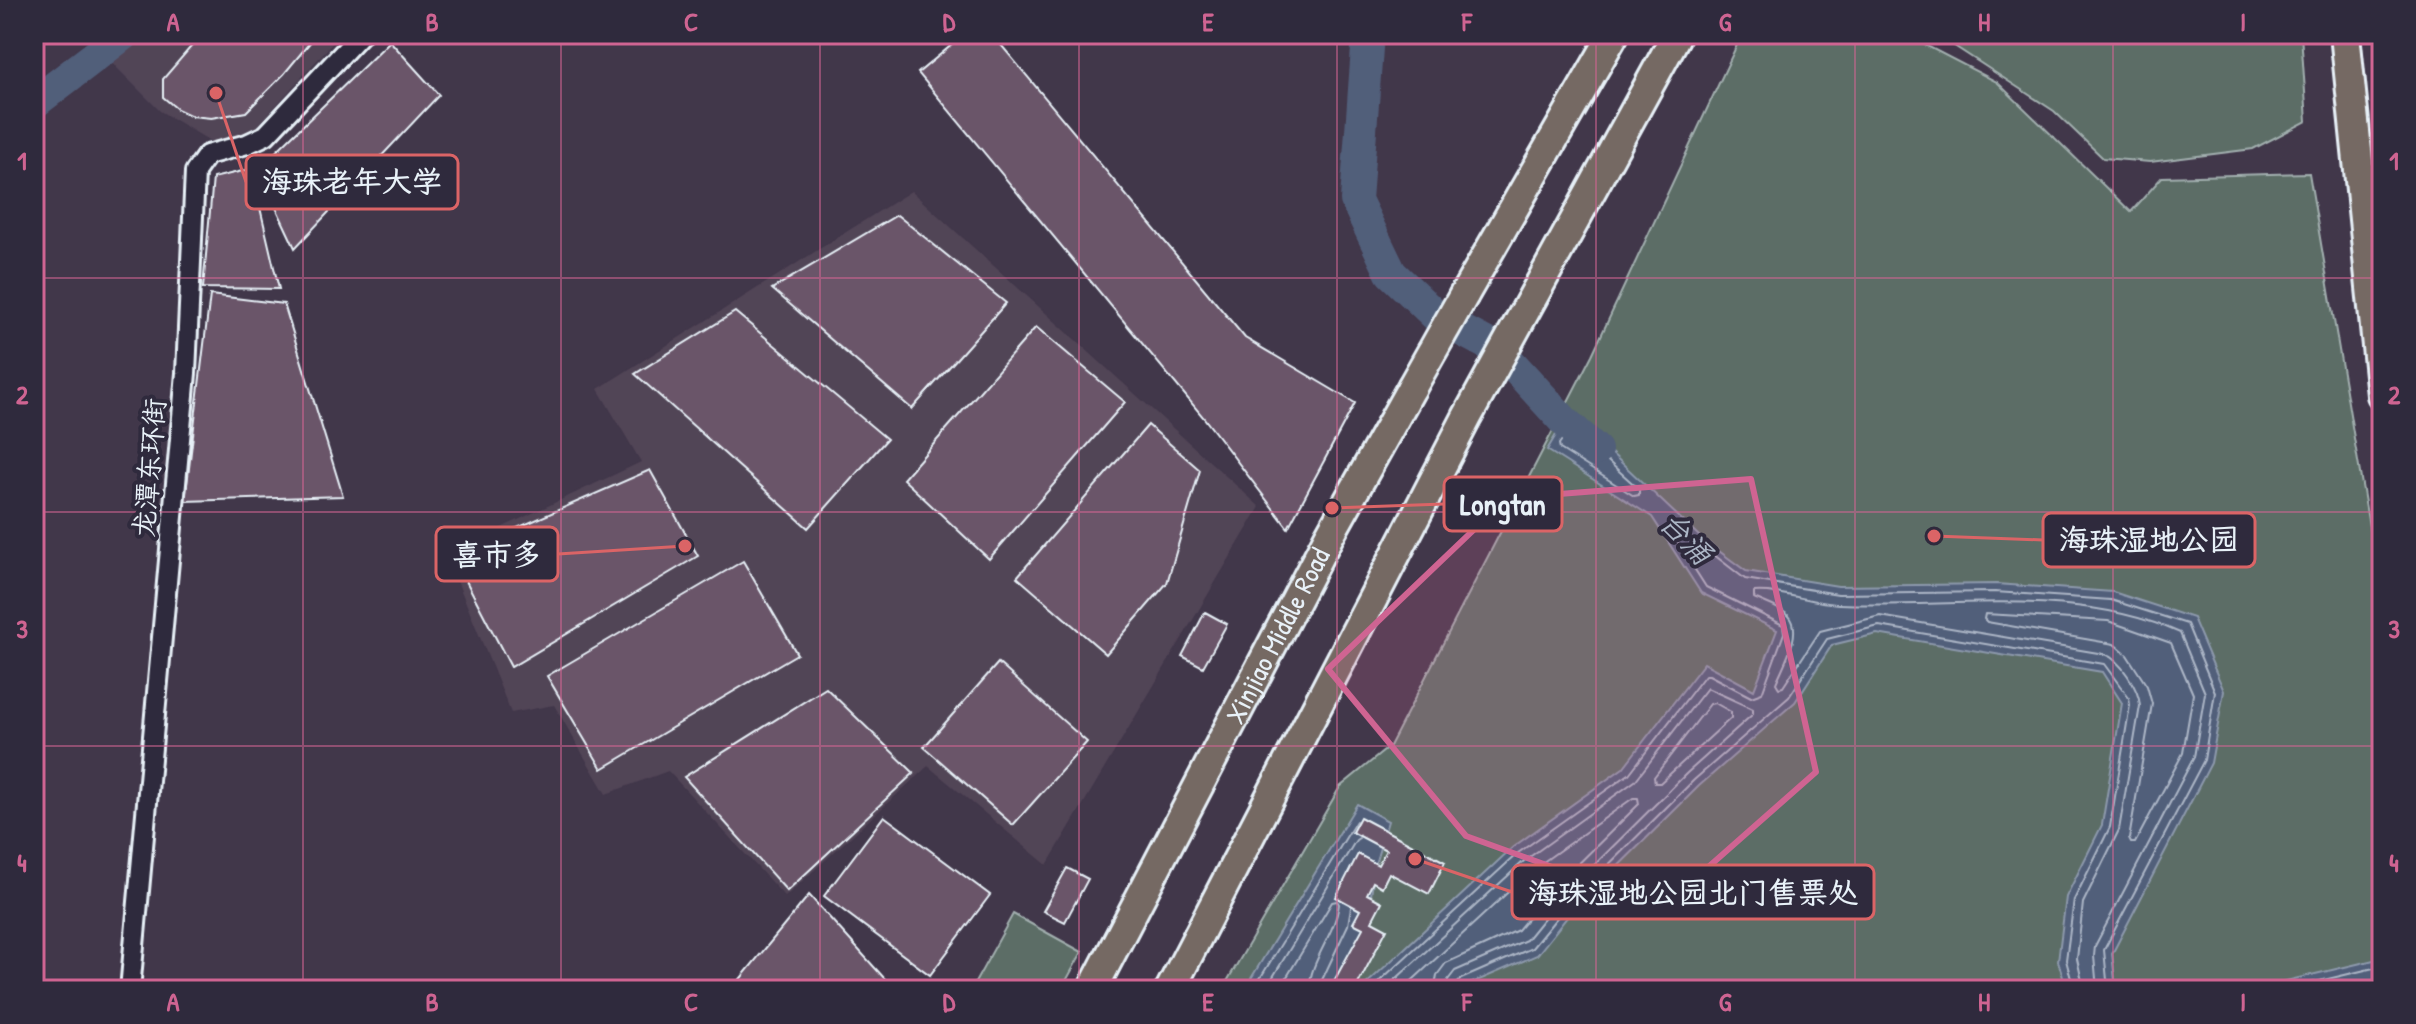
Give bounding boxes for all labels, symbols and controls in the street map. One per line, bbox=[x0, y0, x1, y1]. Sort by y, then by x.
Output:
text: A bbox=[167, 4, 180, 39]
text: B bbox=[425, 4, 439, 39]
text: C bbox=[684, 4, 698, 39]
text: D bbox=[943, 4, 956, 39]
text: E bbox=[1202, 4, 1214, 39]
text: F bbox=[1461, 4, 1473, 39]
text: G bbox=[1719, 4, 1732, 39]
text: H bbox=[1978, 4, 1990, 39]
text: I bbox=[2240, 4, 2246, 39]
text: 1 bbox=[17, 143, 27, 178]
text: 1 bbox=[2389, 143, 2399, 178]
callout: 海珠老年大学 bbox=[246, 155, 458, 209]
text: 海珠老年大学 bbox=[262, 161, 442, 201]
text: 2 bbox=[16, 377, 29, 412]
text: 2 bbox=[2388, 377, 2401, 412]
street label: 龙潭东环街 bbox=[124, 397, 174, 539]
callout: Longtan bbox=[1444, 477, 1562, 531]
text: Longtan bbox=[1460, 484, 1546, 525]
water label: 台涌 bbox=[1651, 502, 1723, 573]
callout: 海珠湿地公园 bbox=[2043, 513, 2255, 567]
text: 海珠湿地公园 bbox=[2059, 519, 2239, 559]
callout: 喜市多 bbox=[436, 527, 558, 581]
text: 喜市多 bbox=[452, 534, 542, 574]
street label: Xinjiao Middle Road bbox=[1216, 541, 1339, 730]
text: 3 bbox=[16, 611, 28, 646]
text: 3 bbox=[2388, 611, 2400, 646]
text: 4 bbox=[17, 845, 27, 880]
text: 4 bbox=[2389, 845, 2399, 880]
callout: 海珠湿地公园北门售票处 bbox=[1512, 865, 1874, 919]
text: 海珠湿地公园北门售票处 bbox=[1528, 872, 1858, 912]
text: A bbox=[167, 984, 180, 1019]
text: B bbox=[425, 984, 439, 1019]
text: C bbox=[684, 984, 698, 1019]
text: D bbox=[943, 984, 956, 1019]
text: E bbox=[1202, 984, 1214, 1019]
text: F bbox=[1461, 984, 1473, 1019]
text: G bbox=[1719, 984, 1732, 1019]
text: H bbox=[1978, 984, 1990, 1019]
text: I bbox=[2240, 984, 2246, 1019]

